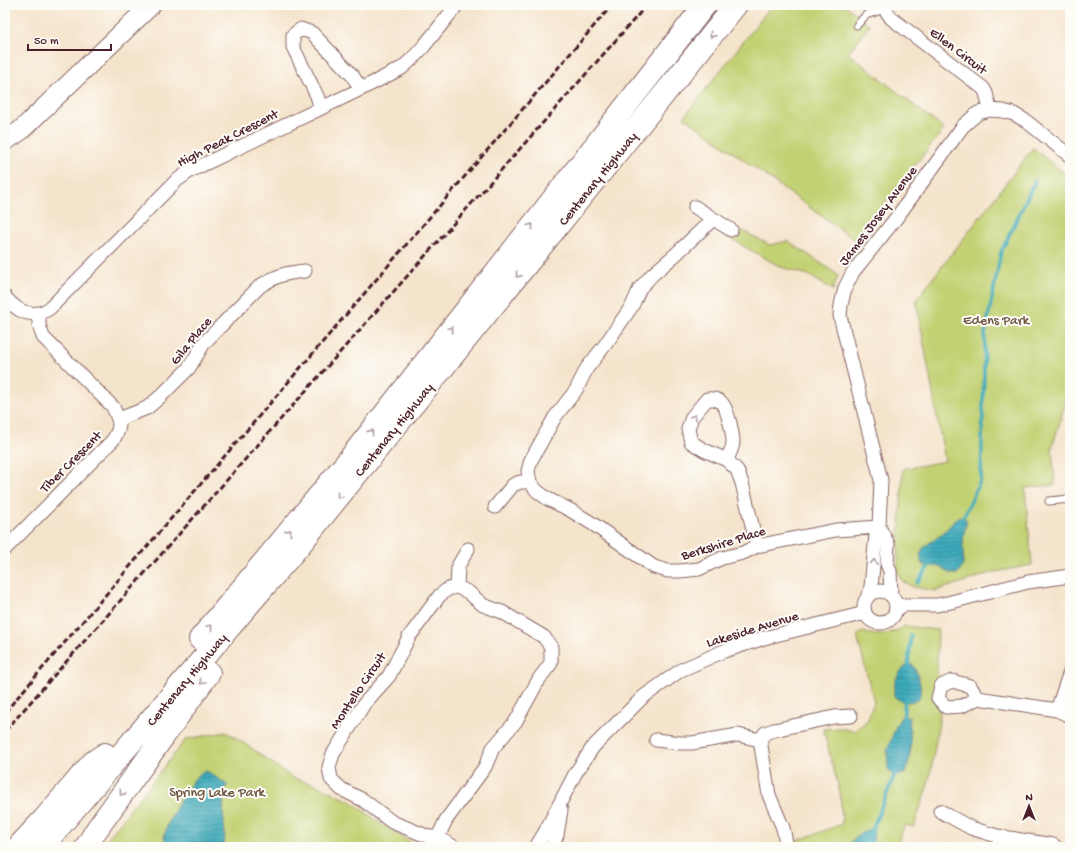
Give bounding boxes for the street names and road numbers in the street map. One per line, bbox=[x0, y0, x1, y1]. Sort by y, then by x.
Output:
street label: Ellen Circuit bbox=[925, 25, 991, 80]
street label: High Peak Crescent bbox=[175, 106, 283, 172]
street label: Centenary Highway bbox=[556, 129, 642, 230]
street label: James Josey Avenue bbox=[836, 163, 922, 270]
street label: Gila Place bbox=[168, 314, 217, 369]
street label: Centenary Highway bbox=[352, 380, 438, 481]
street label: Tiber Crescent bbox=[37, 427, 107, 498]
street label: Berkshire Place bbox=[679, 523, 769, 566]
street label: Lakeside Avenue bbox=[705, 608, 802, 652]
street label: Centenary Highway bbox=[144, 631, 232, 731]
street label: Montello Circuit bbox=[327, 649, 392, 733]

